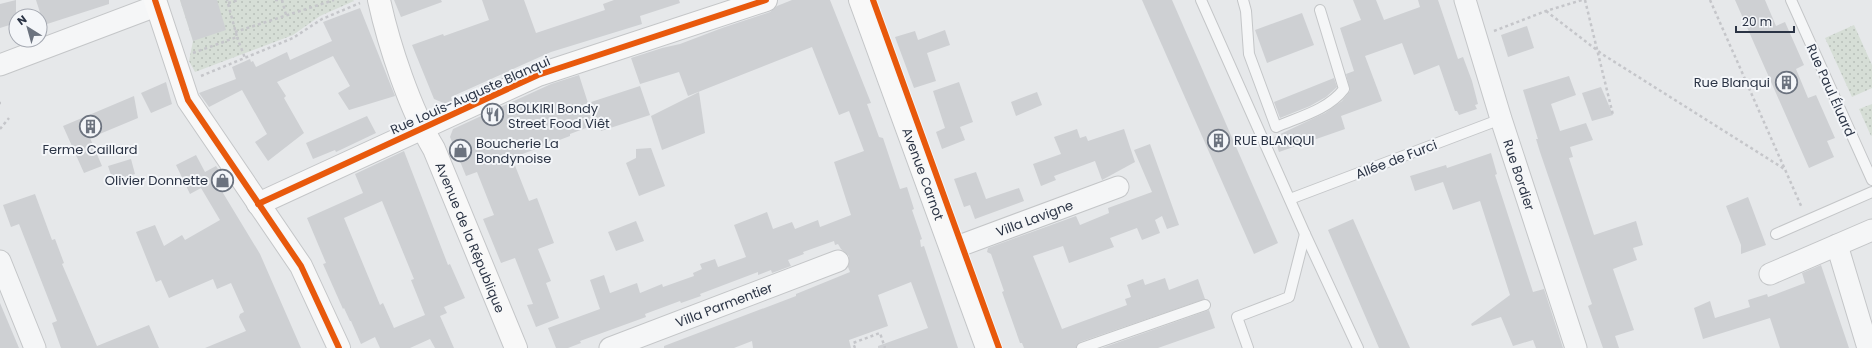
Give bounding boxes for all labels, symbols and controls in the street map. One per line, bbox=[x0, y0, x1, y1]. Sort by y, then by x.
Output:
north arrow bbox=[8, 8, 48, 48]
scale bar bbox=[1736, 8, 1794, 34]
text: N bbox=[14, 11, 30, 29]
text: 20 m bbox=[1742, 13, 1772, 30]
street label: Rue Paul Éluard bbox=[1802, 41, 1859, 140]
street label: Rue Louis-Auguste Blanqui bbox=[387, 52, 553, 139]
building icon: Rue Blanqui bbox=[1773, 69, 1799, 95]
place label: Rue Blanqui bbox=[1694, 73, 1770, 92]
place label: BOLKIRI Bondy Street Food Viêt bbox=[508, 99, 610, 133]
restaurant icon: BOLKIRI Bondy Street Food Viêt bbox=[479, 102, 505, 128]
building icon: Ferme Caillard bbox=[77, 114, 103, 140]
street label: Avenue Carnot bbox=[897, 125, 949, 223]
building icon: RUE BLANQUI bbox=[1205, 127, 1231, 153]
place label: RUE BLANQUI bbox=[1234, 131, 1315, 150]
place label: Boucherie La Bondynoise bbox=[476, 134, 559, 168]
street label: Allée de Furci bbox=[1353, 135, 1440, 184]
shop icon: Boucherie La Bondynoise bbox=[447, 137, 473, 163]
street label: Rue Bordier bbox=[1498, 137, 1539, 213]
place label: Ferme Caillard bbox=[42, 140, 138, 159]
street label: Avenue de la République bbox=[430, 159, 510, 316]
shop icon: Olivier Donnette bbox=[210, 167, 236, 193]
place label: Olivier Donnette bbox=[105, 171, 208, 190]
street label: Villa Lavigne bbox=[993, 196, 1076, 241]
street label: Villa Parmentier bbox=[673, 278, 776, 332]

